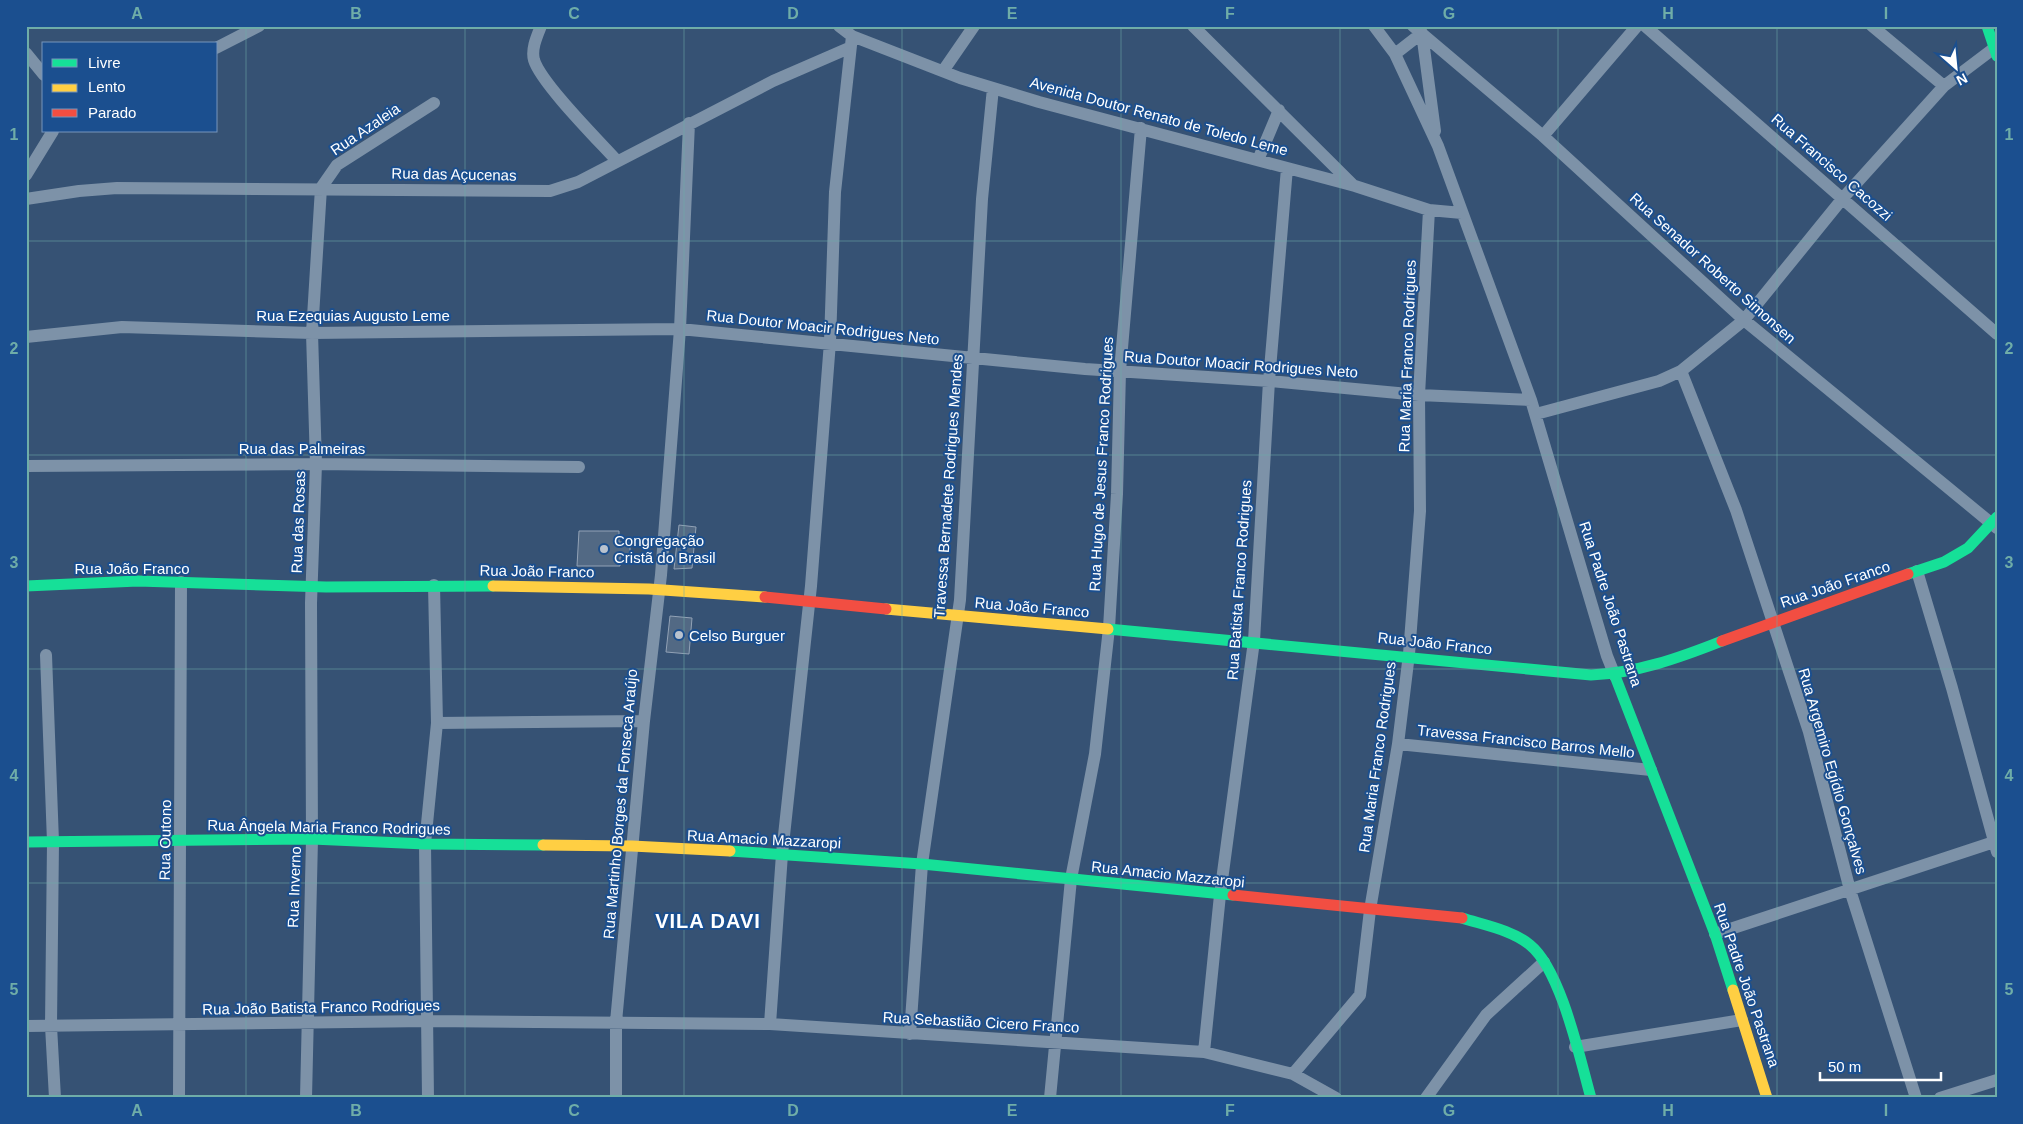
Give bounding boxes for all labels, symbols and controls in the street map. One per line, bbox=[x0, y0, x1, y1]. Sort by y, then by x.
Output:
text: A bbox=[131, 5, 143, 22]
text: B bbox=[350, 5, 362, 22]
text: C bbox=[568, 5, 580, 22]
text: D bbox=[787, 5, 799, 22]
text: E bbox=[1007, 5, 1018, 22]
text: F bbox=[1225, 5, 1235, 22]
text: G bbox=[1443, 5, 1455, 22]
text: H bbox=[1662, 5, 1674, 22]
text: I bbox=[1884, 5, 1888, 22]
legend bbox=[42, 42, 218, 132]
north arrow bbox=[1930, 42, 1980, 92]
text: Livre bbox=[88, 54, 121, 71]
text: N bbox=[1954, 70, 1970, 89]
street label: Avenida Doutor Renato de Toledo Leme bbox=[1028, 73, 1290, 159]
text: Lento bbox=[88, 78, 126, 95]
street label: Rua Azaleia bbox=[327, 99, 403, 158]
text: Parado bbox=[88, 104, 136, 121]
street label: Rua Francisco Cacozzi bbox=[1768, 110, 1896, 224]
text: 1 bbox=[10, 126, 19, 143]
text: 1 bbox=[2005, 126, 2014, 143]
street label: Rua das Açucenas bbox=[391, 164, 517, 184]
street label: Rua Senador Roberto Simonsen bbox=[1627, 189, 1799, 347]
street label: Rua Maria Franco Rodrigues bbox=[1395, 259, 1419, 453]
street label: Rua Doutor Moacir Rodrigues Neto bbox=[706, 306, 940, 348]
street label: Rua Ezequias Augusto Leme bbox=[256, 307, 450, 324]
street label: Rua Hugo de Jesus Franco Rodrigues bbox=[1086, 336, 1116, 592]
text: 2 bbox=[10, 340, 19, 357]
text: 2 bbox=[2005, 340, 2014, 357]
street label: Rua Doutor Moacir Rodrigues Neto bbox=[1124, 347, 1358, 381]
street label: Travessa Bernadete Rodrigues Mendes bbox=[930, 353, 966, 619]
street label: Rua das Palmeiras bbox=[239, 440, 365, 457]
street label: Rua das Rosas bbox=[288, 470, 308, 574]
street label: Rua Batista Franco Rodrigues bbox=[1224, 479, 1254, 681]
street label: Rua Padre João Pastrana bbox=[1576, 519, 1646, 689]
place label: Congregação Cristã do Brasil bbox=[614, 532, 716, 566]
marker: Congregação Cristã do Brasil bbox=[598, 543, 610, 555]
text: 3 bbox=[10, 554, 19, 571]
text: 3 bbox=[2005, 554, 2014, 571]
street label: Rua João Franco bbox=[1778, 557, 1892, 611]
street label: Rua João Franco bbox=[74, 560, 190, 577]
street label: Rua João Franco bbox=[479, 561, 595, 581]
street label: Rua João Franco bbox=[974, 594, 1090, 620]
place label: Celso Burguer bbox=[689, 627, 785, 644]
marker: Celso Burguer bbox=[673, 629, 685, 641]
street label: Rua João Franco bbox=[1377, 629, 1493, 657]
street label: Rua Maria Franco Rodrigues bbox=[1355, 660, 1399, 854]
street label: Rua Argemiro Egídio Gonçalves bbox=[1795, 666, 1871, 876]
street label: Rua Martinho Borges da Fonseca Araújo bbox=[600, 668, 640, 940]
street label: Travessa Francisco Barros Mello bbox=[1416, 721, 1636, 761]
text: 4 bbox=[10, 767, 19, 784]
text: 4 bbox=[2005, 767, 2014, 784]
street label: Rua Outono bbox=[156, 799, 174, 881]
street label: Rua Ângela Maria Franco Rodrigues bbox=[207, 816, 451, 838]
street label: Rua Amacio Mazzaropi bbox=[687, 826, 841, 852]
street label: Rua Inverno bbox=[284, 846, 304, 928]
street label: Rua Amacio Mazzaropi bbox=[1090, 857, 1246, 891]
street label: Rua Padre João Pastrana bbox=[1711, 901, 1783, 1070]
district label: VILA DAVI bbox=[655, 910, 761, 932]
text: 5 bbox=[10, 981, 19, 998]
text: 5 bbox=[2005, 981, 2014, 998]
street label: Rua João Batista Franco Rodrigues bbox=[202, 996, 440, 1018]
street label: Rua Sebastião Cicero Franco bbox=[882, 1008, 1080, 1036]
scale bar bbox=[1820, 1049, 1942, 1081]
text: 50 m bbox=[1828, 1058, 1861, 1075]
text: A bbox=[131, 1102, 143, 1119]
text: B bbox=[350, 1102, 362, 1119]
text: C bbox=[568, 1102, 580, 1119]
text: D bbox=[787, 1102, 799, 1119]
text: E bbox=[1007, 1102, 1018, 1119]
text: F bbox=[1225, 1102, 1235, 1119]
text: G bbox=[1443, 1102, 1455, 1119]
text: H bbox=[1662, 1102, 1674, 1119]
text: I bbox=[1884, 1102, 1888, 1119]

